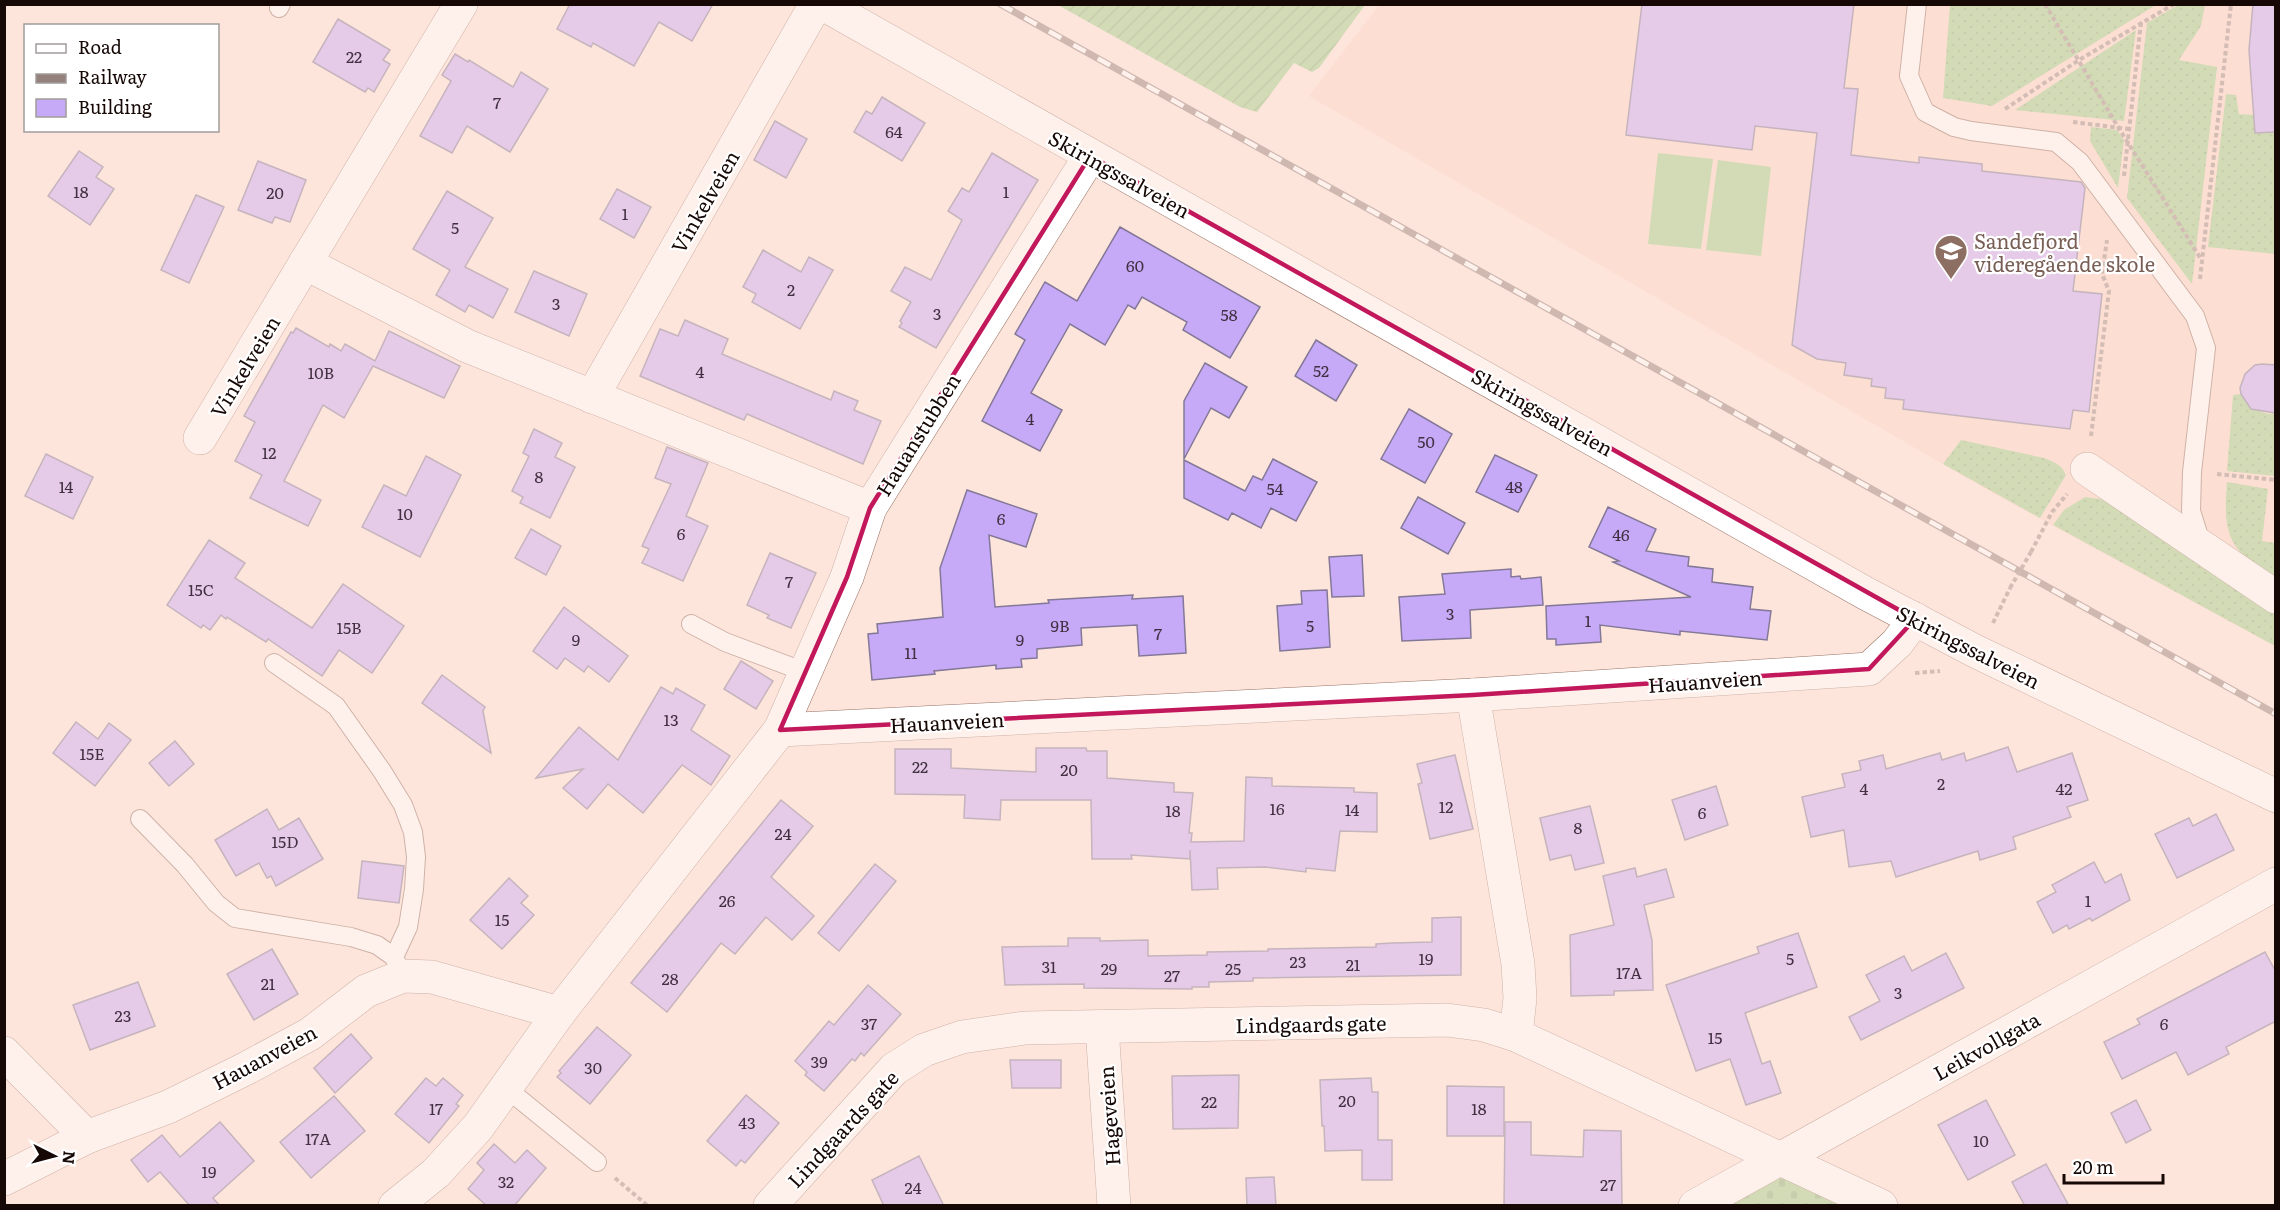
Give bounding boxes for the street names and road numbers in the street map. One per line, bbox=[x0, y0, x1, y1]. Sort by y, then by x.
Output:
street label: Skiringssalveien bbox=[1044, 122, 1196, 224]
street label: Vinkelveien bbox=[662, 144, 746, 258]
street label: Vinkelveien bbox=[202, 309, 286, 423]
street label: Skiringssalveien bbox=[1467, 360, 1619, 462]
street label: Hauanstubben bbox=[867, 367, 967, 501]
street label: Skiringssalveien bbox=[1892, 597, 2046, 695]
street label: Hauanveien bbox=[1647, 661, 1763, 699]
street label: Hauanveien bbox=[889, 703, 1005, 739]
street label: Leikvollgata bbox=[1927, 1003, 2045, 1087]
street label: Lindgaards gate bbox=[1235, 1007, 1387, 1039]
street label: Hauanveien bbox=[206, 1016, 322, 1096]
street label: Lindgaards gate bbox=[779, 1063, 905, 1193]
street label: Hageveien bbox=[1090, 1065, 1126, 1167]

